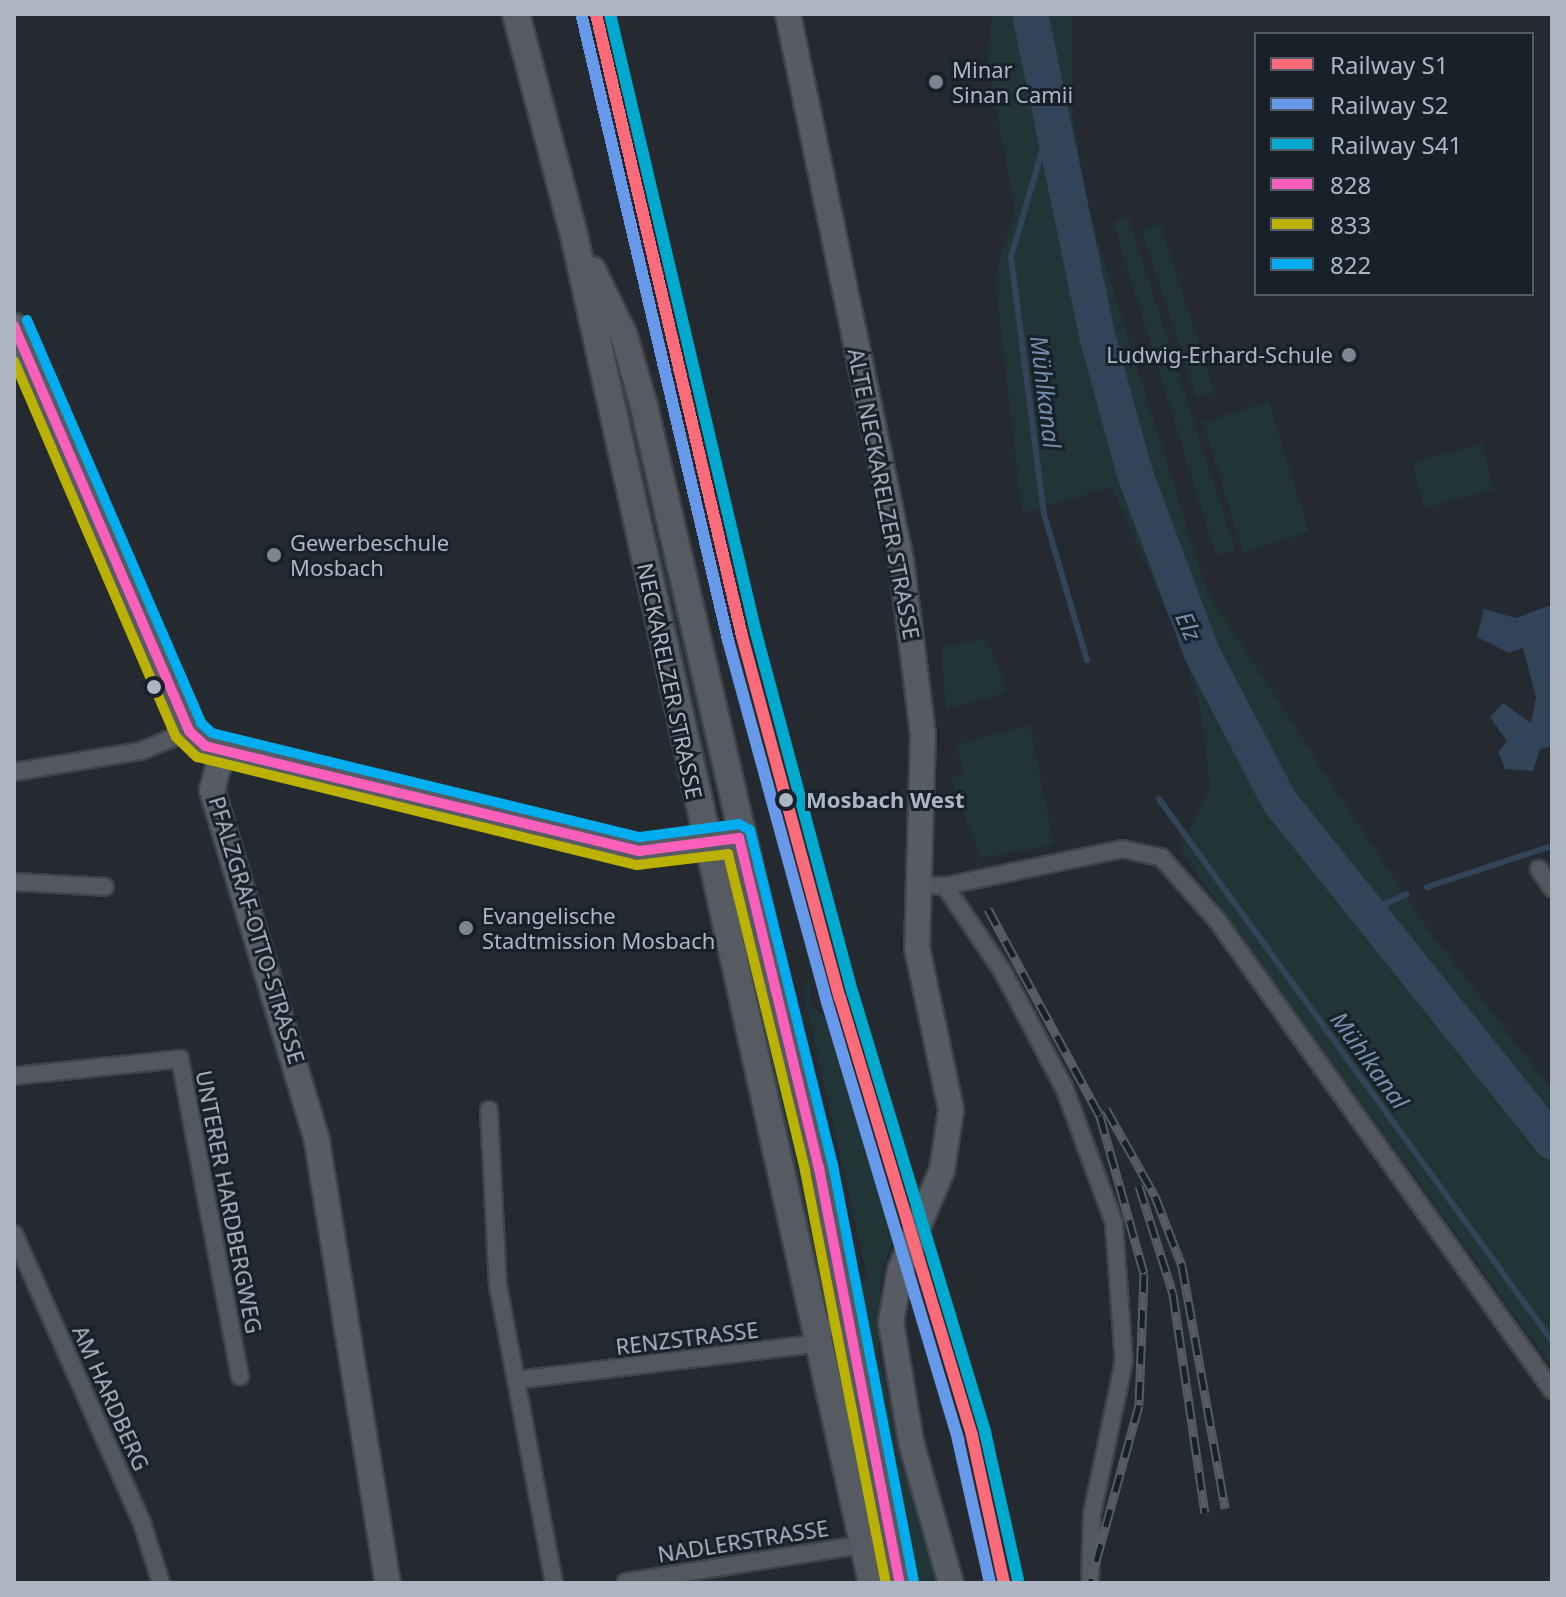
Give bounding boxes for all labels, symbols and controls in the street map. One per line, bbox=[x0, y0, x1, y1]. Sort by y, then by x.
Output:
legend bbox=[1254, 32, 1534, 296]
text: Railway S1 bbox=[1330, 48, 1449, 81]
place label: Minar Sinan Camii bbox=[952, 56, 1073, 108]
marker: Minar Sinan Camii bbox=[927, 73, 945, 91]
text: Railway S2 bbox=[1330, 88, 1449, 121]
text: Railway S41 bbox=[1330, 128, 1462, 161]
text: 828 bbox=[1330, 168, 1371, 201]
text: 833 bbox=[1330, 208, 1371, 241]
text: 822 bbox=[1330, 248, 1371, 281]
water label: Mühlkanal bbox=[1025, 334, 1067, 450]
place label: Ludwig-Erhard-Schule bbox=[1106, 342, 1333, 368]
street label: ALTE NECKARELZER STRASSE bbox=[843, 346, 925, 642]
marker: Ludwig-Erhard-Schule bbox=[1340, 346, 1358, 364]
place label: Gewerbeschule Mosbach bbox=[290, 529, 449, 580]
marker: Gewerbeschule Mosbach bbox=[265, 546, 283, 564]
street label: NECKARELZER STRASSE bbox=[632, 561, 708, 801]
water label: Elz bbox=[1170, 607, 1208, 645]
unlabelled marker bbox=[146, 679, 162, 695]
marker: Mosbach West bbox=[773, 787, 799, 813]
place label: Mosbach West bbox=[806, 787, 965, 813]
street label: PFALZGRAF-OTTO-STRASSE bbox=[204, 793, 310, 1067]
place label: Evangelische Stadtmission Mosbach bbox=[482, 902, 715, 954]
marker: Evangelische Stadtmission Mosbach bbox=[457, 919, 475, 937]
water label: Mühlkanal bbox=[1325, 1006, 1415, 1114]
street label: UNTERER HARDBERGWEG bbox=[191, 1068, 267, 1336]
street label: RENZSTRASSE bbox=[614, 1316, 760, 1360]
street label: AM HARDBERG bbox=[67, 1321, 155, 1475]
street label: NADLERSTRASSE bbox=[656, 1514, 830, 1568]

